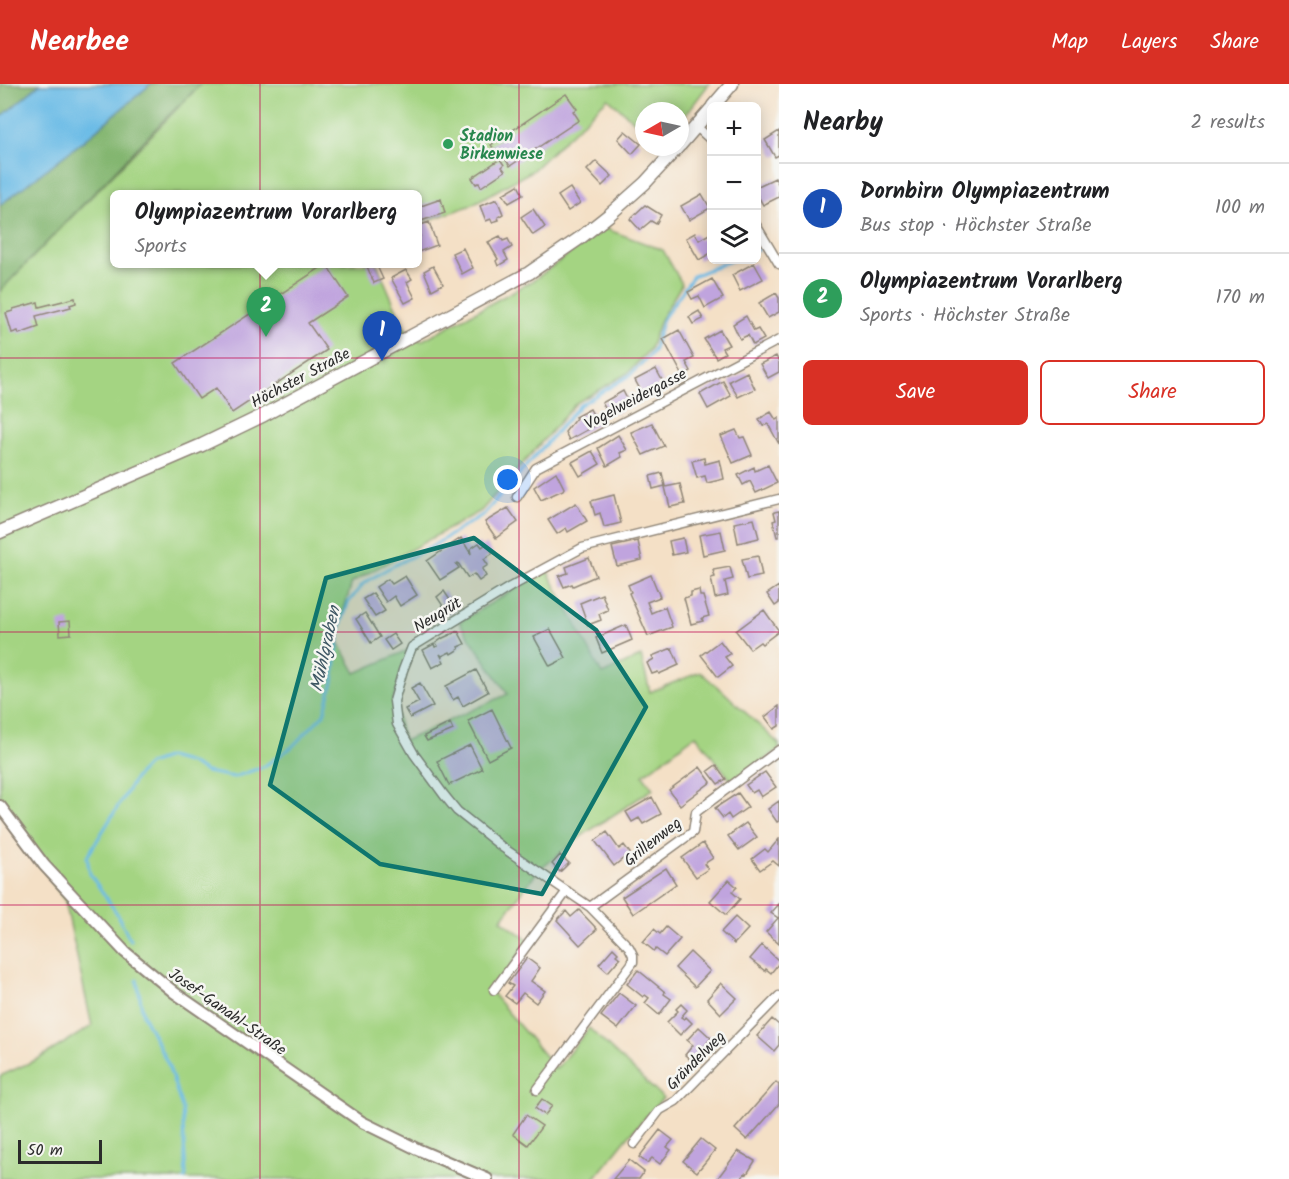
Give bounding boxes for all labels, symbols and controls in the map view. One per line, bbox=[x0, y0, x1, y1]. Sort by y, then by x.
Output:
text: Nearbee bbox=[30, 20, 129, 65]
text: Map bbox=[1051, 26, 1088, 59]
text: Layers bbox=[1121, 26, 1177, 59]
text: Share bbox=[1210, 26, 1259, 59]
north arrow bbox=[635, 102, 689, 156]
map controls bbox=[707, 102, 761, 264]
button: + bbox=[707, 102, 761, 156]
text: Nearby bbox=[803, 102, 883, 144]
text: 2 results bbox=[1190, 107, 1265, 139]
place label: Stadion Birkenwiese bbox=[460, 124, 543, 167]
marker: Stadion Birkenwiese bbox=[441, 137, 455, 151]
button: − bbox=[707, 156, 761, 210]
text: Dornbirn Olympiazentrum bbox=[860, 175, 1109, 210]
popup bbox=[110, 190, 422, 268]
text: 1 bbox=[819, 192, 826, 224]
text: 100 m bbox=[1215, 192, 1265, 224]
text: Olympiazentrum Vorarlberg bbox=[135, 196, 397, 231]
button: layers bbox=[707, 210, 761, 264]
text: Bus stop · Höchster Straße bbox=[860, 210, 1092, 242]
text: Sports bbox=[135, 231, 187, 263]
text: Olympiazentrum Vorarlberg bbox=[860, 265, 1123, 300]
text: 2 bbox=[817, 282, 828, 314]
text: 170 m bbox=[1216, 282, 1265, 314]
pin: 2 bbox=[246, 288, 286, 337]
text: Sports · Höchster Straße bbox=[860, 300, 1070, 332]
pin: 1 bbox=[362, 312, 401, 361]
street label: Höchster Straße bbox=[246, 342, 355, 415]
button: Save bbox=[803, 360, 1028, 425]
button: Share bbox=[1040, 360, 1265, 425]
street label: Vogelweidergasse bbox=[580, 362, 691, 437]
your location bbox=[493, 465, 522, 494]
street label: Neugrüt bbox=[409, 591, 467, 640]
water label: Mühlgraben bbox=[303, 602, 350, 695]
street label: Grillenweg bbox=[618, 811, 687, 873]
street label: Josef-Ganahl-Straße bbox=[163, 962, 291, 1062]
street label: Grändelweg bbox=[660, 1025, 732, 1097]
scale bar bbox=[18, 1137, 102, 1164]
text: 50 m bbox=[27, 1138, 63, 1163]

